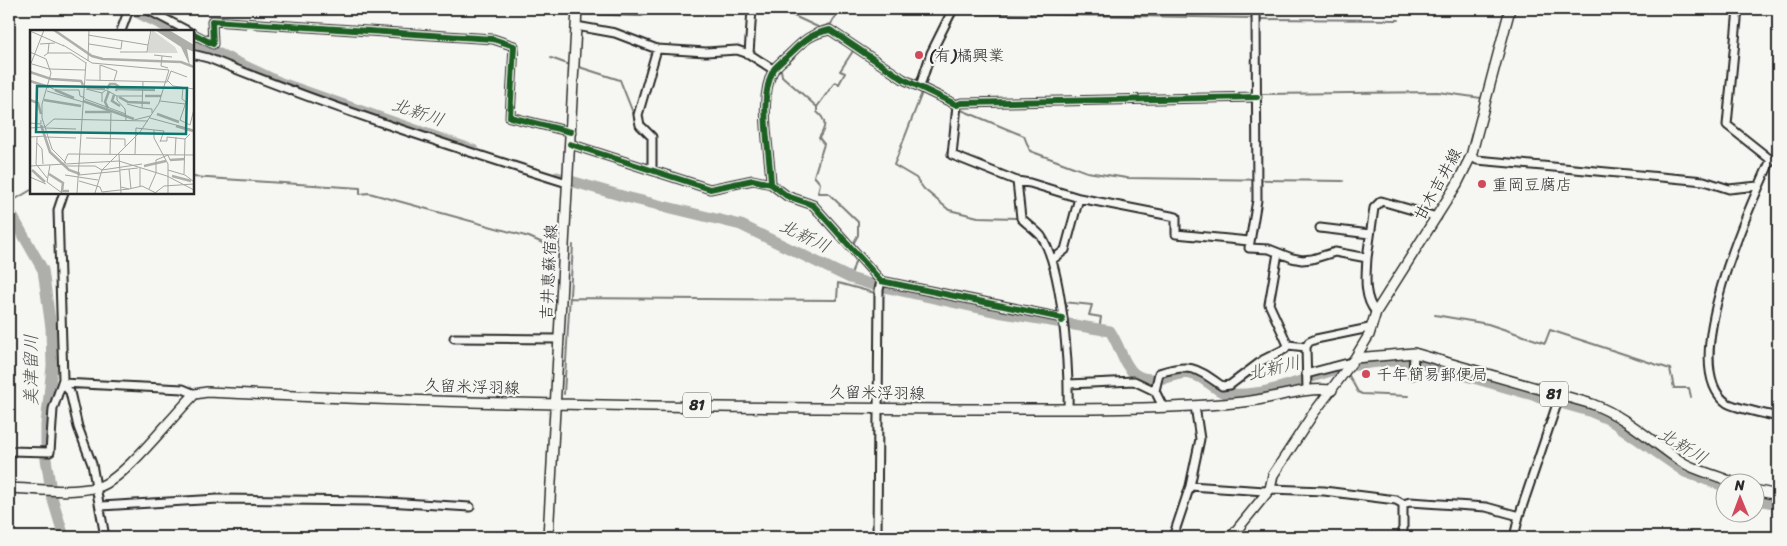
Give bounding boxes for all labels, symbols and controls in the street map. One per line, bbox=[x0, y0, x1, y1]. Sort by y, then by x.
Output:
inset map bbox=[30, 30, 194, 194]
place label: (有)橘興業 bbox=[929, 41, 1004, 70]
marker: (有)橘興業 bbox=[913, 49, 925, 61]
water label: 北新川 bbox=[387, 88, 449, 136]
street label: 甘木吉井線 bbox=[1405, 142, 1470, 226]
place label: 重岡豆腐店 bbox=[1492, 170, 1572, 199]
marker: 重岡豆腐店 bbox=[1476, 178, 1488, 190]
water label: 北新川 bbox=[774, 210, 836, 262]
street label: 吉井恵蘇宿線 bbox=[532, 223, 565, 321]
water label: 美津留川 bbox=[15, 334, 47, 406]
water label: 北新川 bbox=[1244, 346, 1304, 390]
place label: 千年簡易郵便局 bbox=[1376, 360, 1488, 389]
marker: 千年簡易郵便局 bbox=[1360, 368, 1372, 380]
street label: 久留米浮羽線 bbox=[423, 370, 520, 403]
street label: 久留米浮羽線 bbox=[829, 377, 925, 408]
road number: 81 bbox=[1540, 382, 1568, 406]
road number: 81 bbox=[683, 392, 711, 418]
water label: 北新川 bbox=[1652, 418, 1714, 474]
text: N bbox=[1734, 473, 1745, 498]
north arrow bbox=[1714, 474, 1764, 524]

